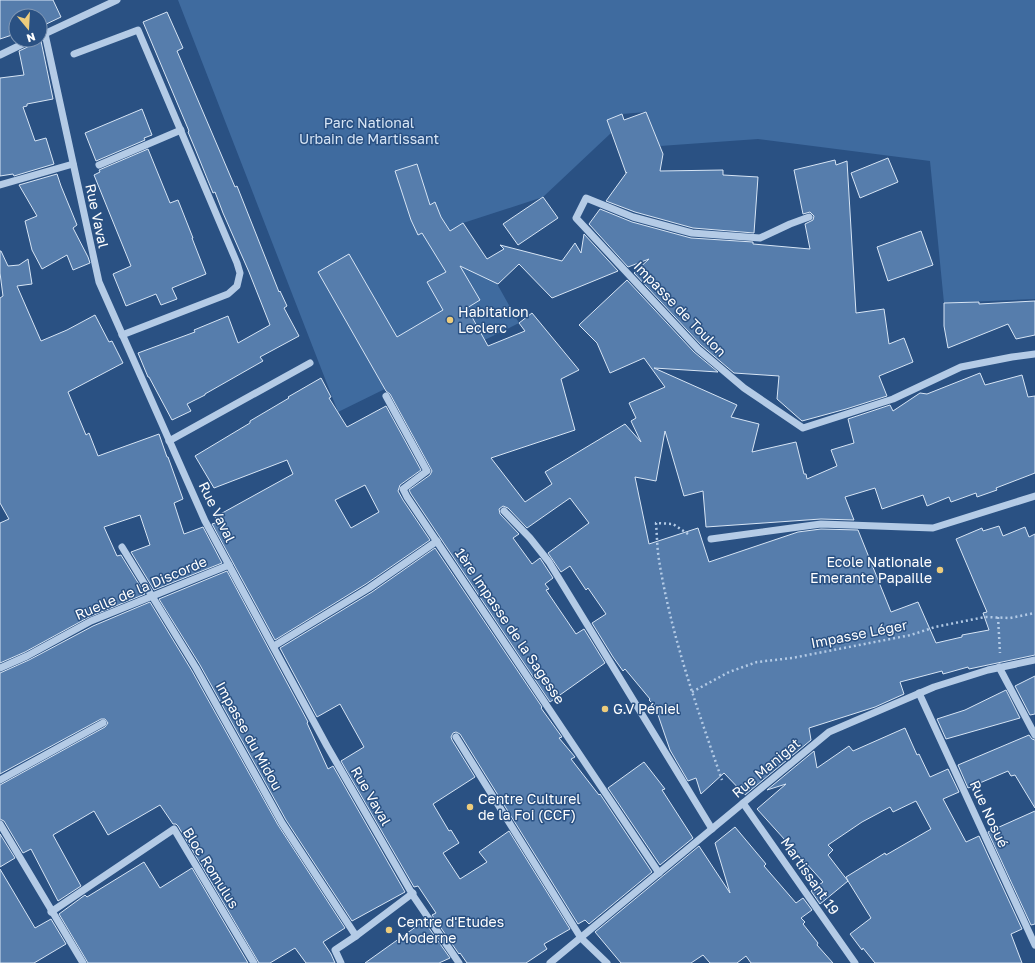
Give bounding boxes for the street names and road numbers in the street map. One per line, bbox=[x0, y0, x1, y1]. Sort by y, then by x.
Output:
street label: Rue Vaval bbox=[82, 182, 113, 250]
street label: Impasse de Toulon bbox=[631, 258, 730, 360]
street label: Rue Vaval bbox=[195, 479, 239, 545]
street label: 1ère Impasse de la Sagesse bbox=[452, 545, 569, 707]
street label: Ruelle de la Discorde bbox=[72, 552, 209, 623]
street label: Impasse Léger bbox=[809, 616, 909, 651]
street label: Impasse du Midou bbox=[213, 678, 286, 793]
street label: Rue Manigat bbox=[728, 734, 803, 801]
street label: Rue Vaval bbox=[348, 763, 395, 828]
street label: Rue Nosué bbox=[966, 777, 1012, 850]
street label: Bloc Romulus bbox=[180, 824, 243, 911]
street label: Martissant 19 bbox=[777, 834, 843, 918]

